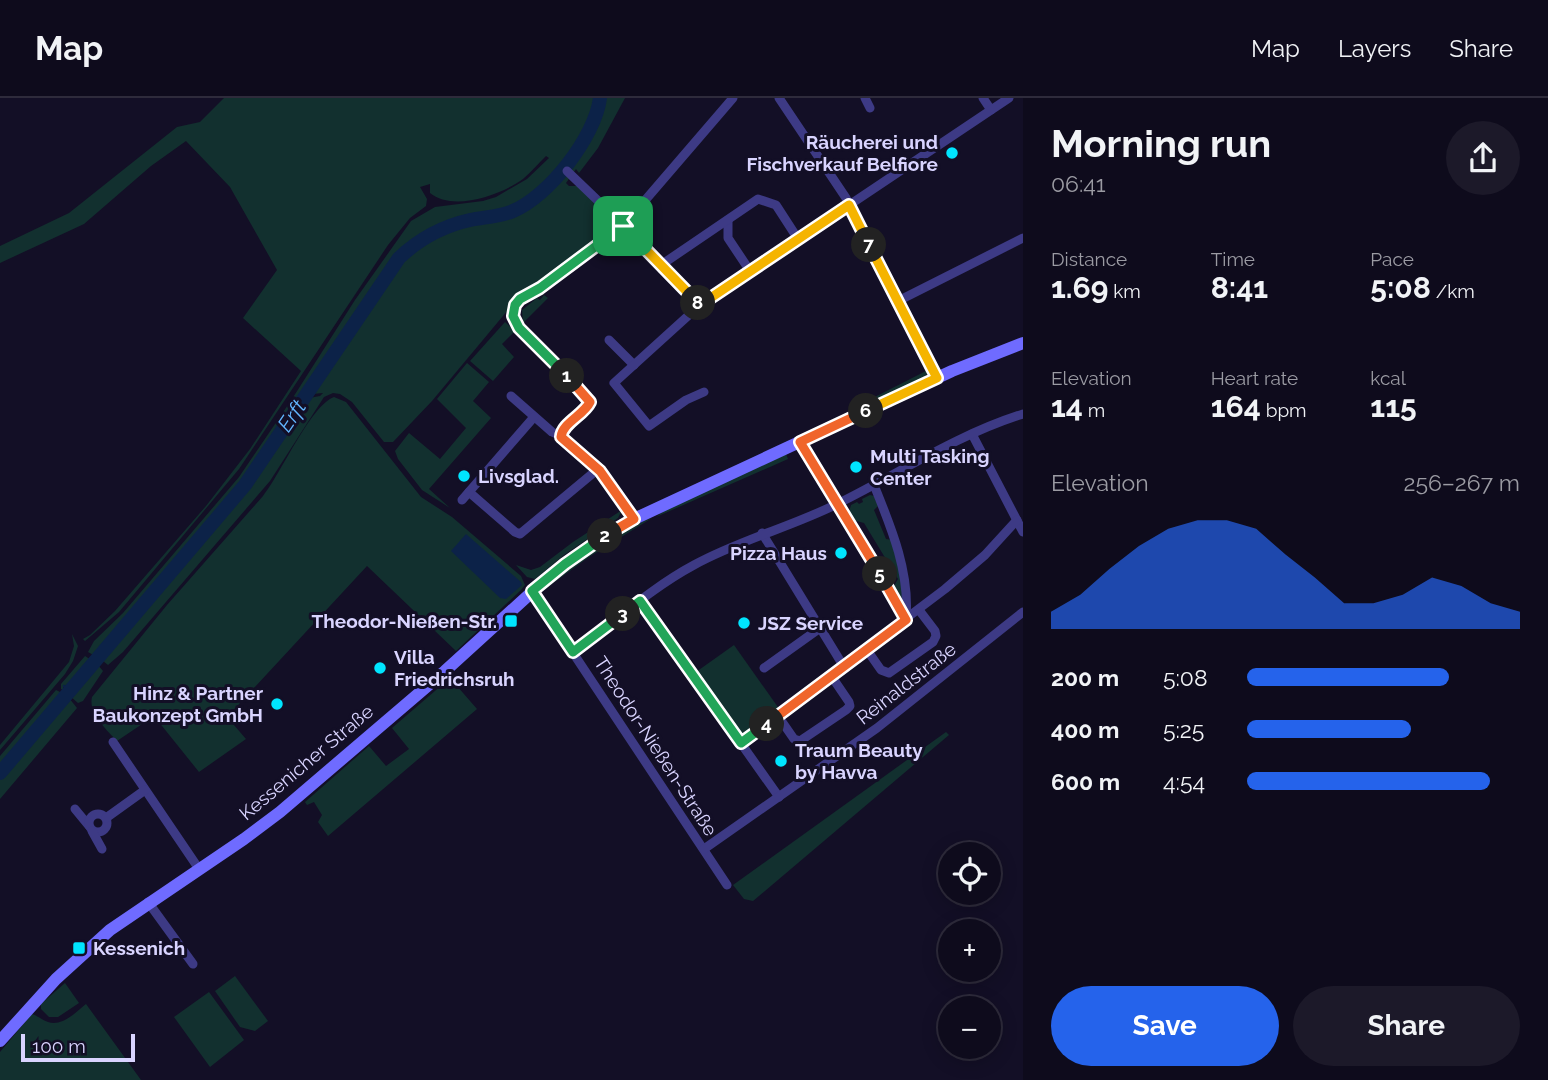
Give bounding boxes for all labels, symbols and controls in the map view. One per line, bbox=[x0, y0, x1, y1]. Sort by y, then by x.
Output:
text: Map bbox=[35, 29, 103, 68]
text: Map bbox=[1251, 34, 1300, 63]
text: Layers bbox=[1338, 34, 1411, 63]
text: Share bbox=[1449, 34, 1513, 63]
text: Morning run bbox=[1051, 121, 1271, 166]
button: share bbox=[1446, 121, 1520, 195]
place label: Räucherei und Fischverkauf Belfiore bbox=[746, 131, 938, 175]
marker: Räucherei und Fischverkauf Belfiore bbox=[944, 145, 960, 161]
text: 06:41 bbox=[1051, 170, 1106, 197]
pin bbox=[593, 196, 653, 256]
icon: arrive bbox=[604, 207, 642, 245]
pin: 7 bbox=[852, 228, 886, 262]
text: 7 bbox=[863, 233, 874, 255]
text: Distance bbox=[1051, 248, 1127, 270]
text: Time bbox=[1211, 248, 1255, 270]
text: Pace bbox=[1370, 248, 1414, 270]
text: 1.69 bbox=[1051, 270, 1108, 305]
text: 8:41 bbox=[1211, 270, 1268, 305]
text: 5:08 bbox=[1370, 270, 1431, 305]
text: km bbox=[1108, 280, 1141, 302]
text: /km bbox=[1431, 280, 1475, 302]
pin: 8 bbox=[680, 286, 716, 320]
text: 8 bbox=[692, 291, 703, 313]
pin: 1 bbox=[550, 358, 584, 394]
text: 1 bbox=[562, 364, 571, 386]
text: Elevation bbox=[1051, 367, 1132, 389]
text: Heart rate bbox=[1211, 367, 1298, 389]
text: kcal bbox=[1370, 367, 1406, 389]
text: 14 bbox=[1051, 389, 1083, 424]
text: 164 bbox=[1211, 389, 1261, 424]
text: 115 bbox=[1370, 389, 1417, 424]
pin: 6 bbox=[848, 394, 884, 428]
water label: Erft bbox=[272, 395, 311, 436]
text: 6 bbox=[860, 399, 871, 421]
text: m bbox=[1083, 399, 1105, 421]
text: bpm bbox=[1261, 399, 1307, 421]
place label: Multi Tasking Center bbox=[870, 445, 990, 489]
marker: Multi Tasking Center bbox=[848, 459, 864, 475]
place label: Livsglad. bbox=[478, 465, 559, 487]
marker: Livsglad. bbox=[456, 468, 472, 484]
text: Elevation bbox=[1051, 469, 1149, 496]
text: 256–267 m bbox=[1403, 469, 1520, 496]
pin: 2 bbox=[588, 518, 622, 554]
text: 2 bbox=[599, 524, 610, 546]
place label: Pizza Haus bbox=[730, 542, 827, 564]
marker: Pizza Haus bbox=[833, 545, 849, 561]
pin: 5 bbox=[862, 556, 898, 592]
text: 5 bbox=[874, 562, 885, 584]
pin: 3 bbox=[606, 596, 640, 632]
text: 3 bbox=[617, 602, 628, 624]
place label: Theodor-Nießen-Str. bbox=[312, 610, 497, 632]
place label: JSZ Service bbox=[758, 612, 863, 634]
marker: Theodor-Nießen-Str. bbox=[503, 613, 519, 629]
marker: JSZ Service bbox=[736, 615, 752, 631]
street label: Reinaldstraße bbox=[852, 637, 960, 729]
place label: Villa Friedrichsruh bbox=[394, 646, 515, 690]
street label: Theodor-Nießen-Straße bbox=[590, 652, 722, 840]
marker: Villa Friedrichsruh bbox=[372, 660, 388, 676]
text: 200 m bbox=[1051, 664, 1119, 691]
text: 5:08 bbox=[1163, 664, 1208, 691]
place label: Hinz & Partner Baukonzept GmbH bbox=[92, 682, 264, 726]
marker: Hinz & Partner Baukonzept GmbH bbox=[269, 696, 285, 712]
street label: Kessenicher Straße bbox=[235, 700, 377, 824]
pin: 4 bbox=[750, 706, 784, 742]
text: 4 bbox=[761, 712, 772, 734]
text: 400 m bbox=[1051, 716, 1119, 743]
text: 5:25 bbox=[1163, 716, 1204, 743]
place label: Traum Beauty by Havva bbox=[795, 739, 923, 783]
marker: Traum Beauty by Havva bbox=[773, 753, 789, 769]
text: 600 m bbox=[1051, 768, 1120, 795]
text: 4:54 bbox=[1163, 768, 1205, 795]
map controls bbox=[938, 842, 1001, 1059]
button: locate bbox=[938, 842, 1001, 905]
button: + bbox=[938, 919, 1001, 982]
place label: Kessenich bbox=[93, 937, 185, 959]
marker: Kessenich bbox=[71, 940, 87, 956]
button: Save bbox=[1051, 986, 1279, 1066]
button: Share bbox=[1293, 986, 1520, 1066]
button: − bbox=[938, 996, 1001, 1059]
scale bar bbox=[21, 1031, 135, 1063]
text: 100 m bbox=[32, 1035, 86, 1057]

